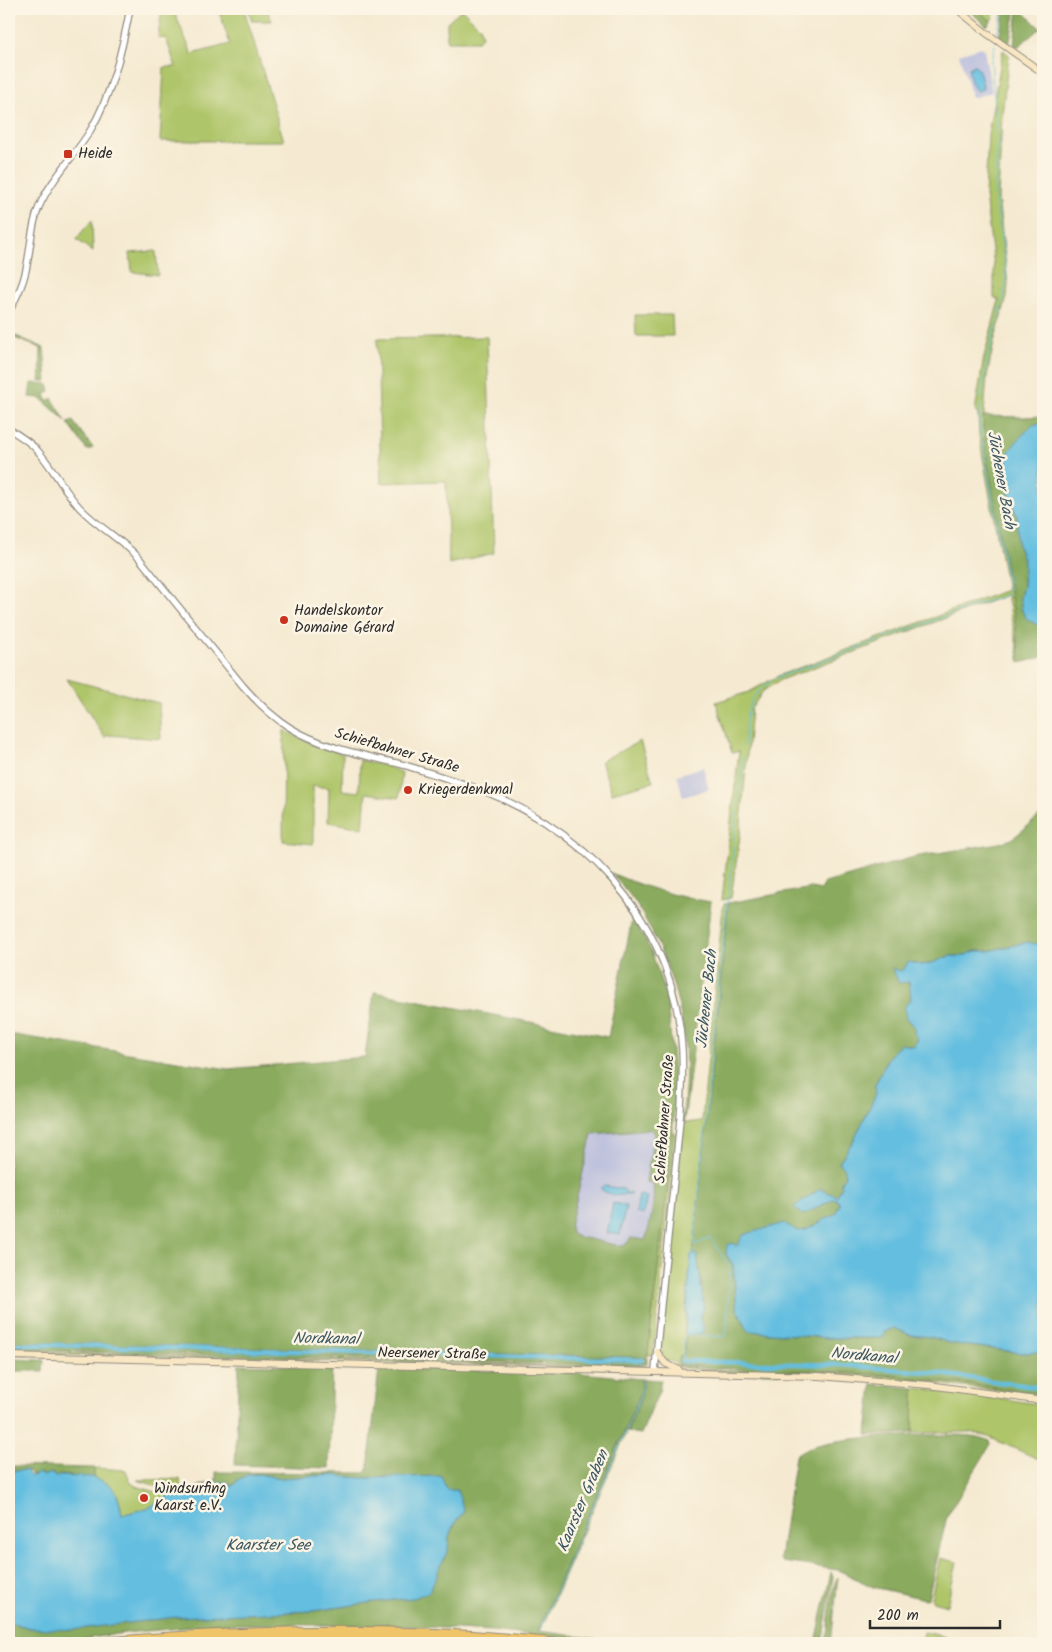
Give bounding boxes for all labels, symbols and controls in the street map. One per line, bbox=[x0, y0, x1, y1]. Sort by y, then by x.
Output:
place label: Heide bbox=[78, 142, 113, 166]
marker: Heide bbox=[62, 148, 74, 160]
water label: Jüchener Bach bbox=[980, 429, 1022, 532]
place label: Handelskontor Domaine Gérard bbox=[294, 599, 394, 640]
marker: Handelskontor Domaine Gérard bbox=[278, 614, 290, 626]
street label: Schiefbahner Straße bbox=[332, 722, 462, 780]
place label: Kriegerdenkmal bbox=[418, 778, 513, 802]
marker: Kriegerdenkmal bbox=[402, 784, 414, 796]
water label: Jüchener Bach bbox=[689, 947, 725, 1049]
street label: Schiefbahner Straße bbox=[649, 1054, 681, 1184]
water label: Nordkanal bbox=[293, 1326, 362, 1352]
street label: Neersener Straße bbox=[377, 1341, 487, 1367]
water label: Nordkanal bbox=[830, 1341, 901, 1372]
water label: Kaarster Graben bbox=[550, 1445, 616, 1556]
place label: Windsurfing Kaarst e.V. bbox=[154, 1477, 226, 1518]
marker: Windsurfing Kaarst e.V. bbox=[138, 1492, 150, 1504]
water label: Kaarster See bbox=[226, 1533, 312, 1558]
scale bar bbox=[870, 1597, 1000, 1629]
text: 200 m bbox=[877, 1604, 919, 1628]

